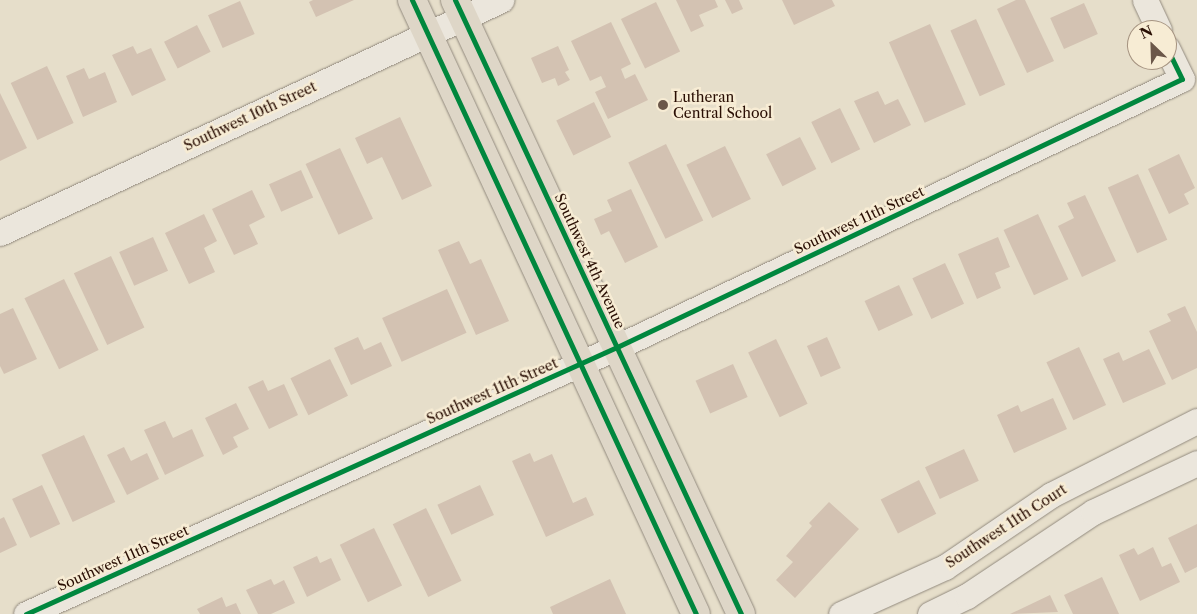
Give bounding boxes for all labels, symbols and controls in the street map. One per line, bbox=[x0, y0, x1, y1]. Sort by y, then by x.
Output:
north arrow bbox=[1127, 20, 1177, 70]
text: N bbox=[1137, 22, 1156, 43]
street label: Southwest 10th Street bbox=[181, 78, 319, 154]
place label: Lutheran Central School bbox=[673, 89, 772, 121]
marker: Lutheran Central School bbox=[657, 99, 669, 111]
street label: Southwest 11th Street bbox=[791, 182, 927, 258]
street label: Southwest 4th Avenue bbox=[551, 190, 629, 332]
street label: Southwest 11th Street bbox=[424, 355, 560, 427]
street label: Southwest 11th Court bbox=[942, 481, 1070, 571]
street label: Southwest 11th Street bbox=[55, 522, 191, 594]

